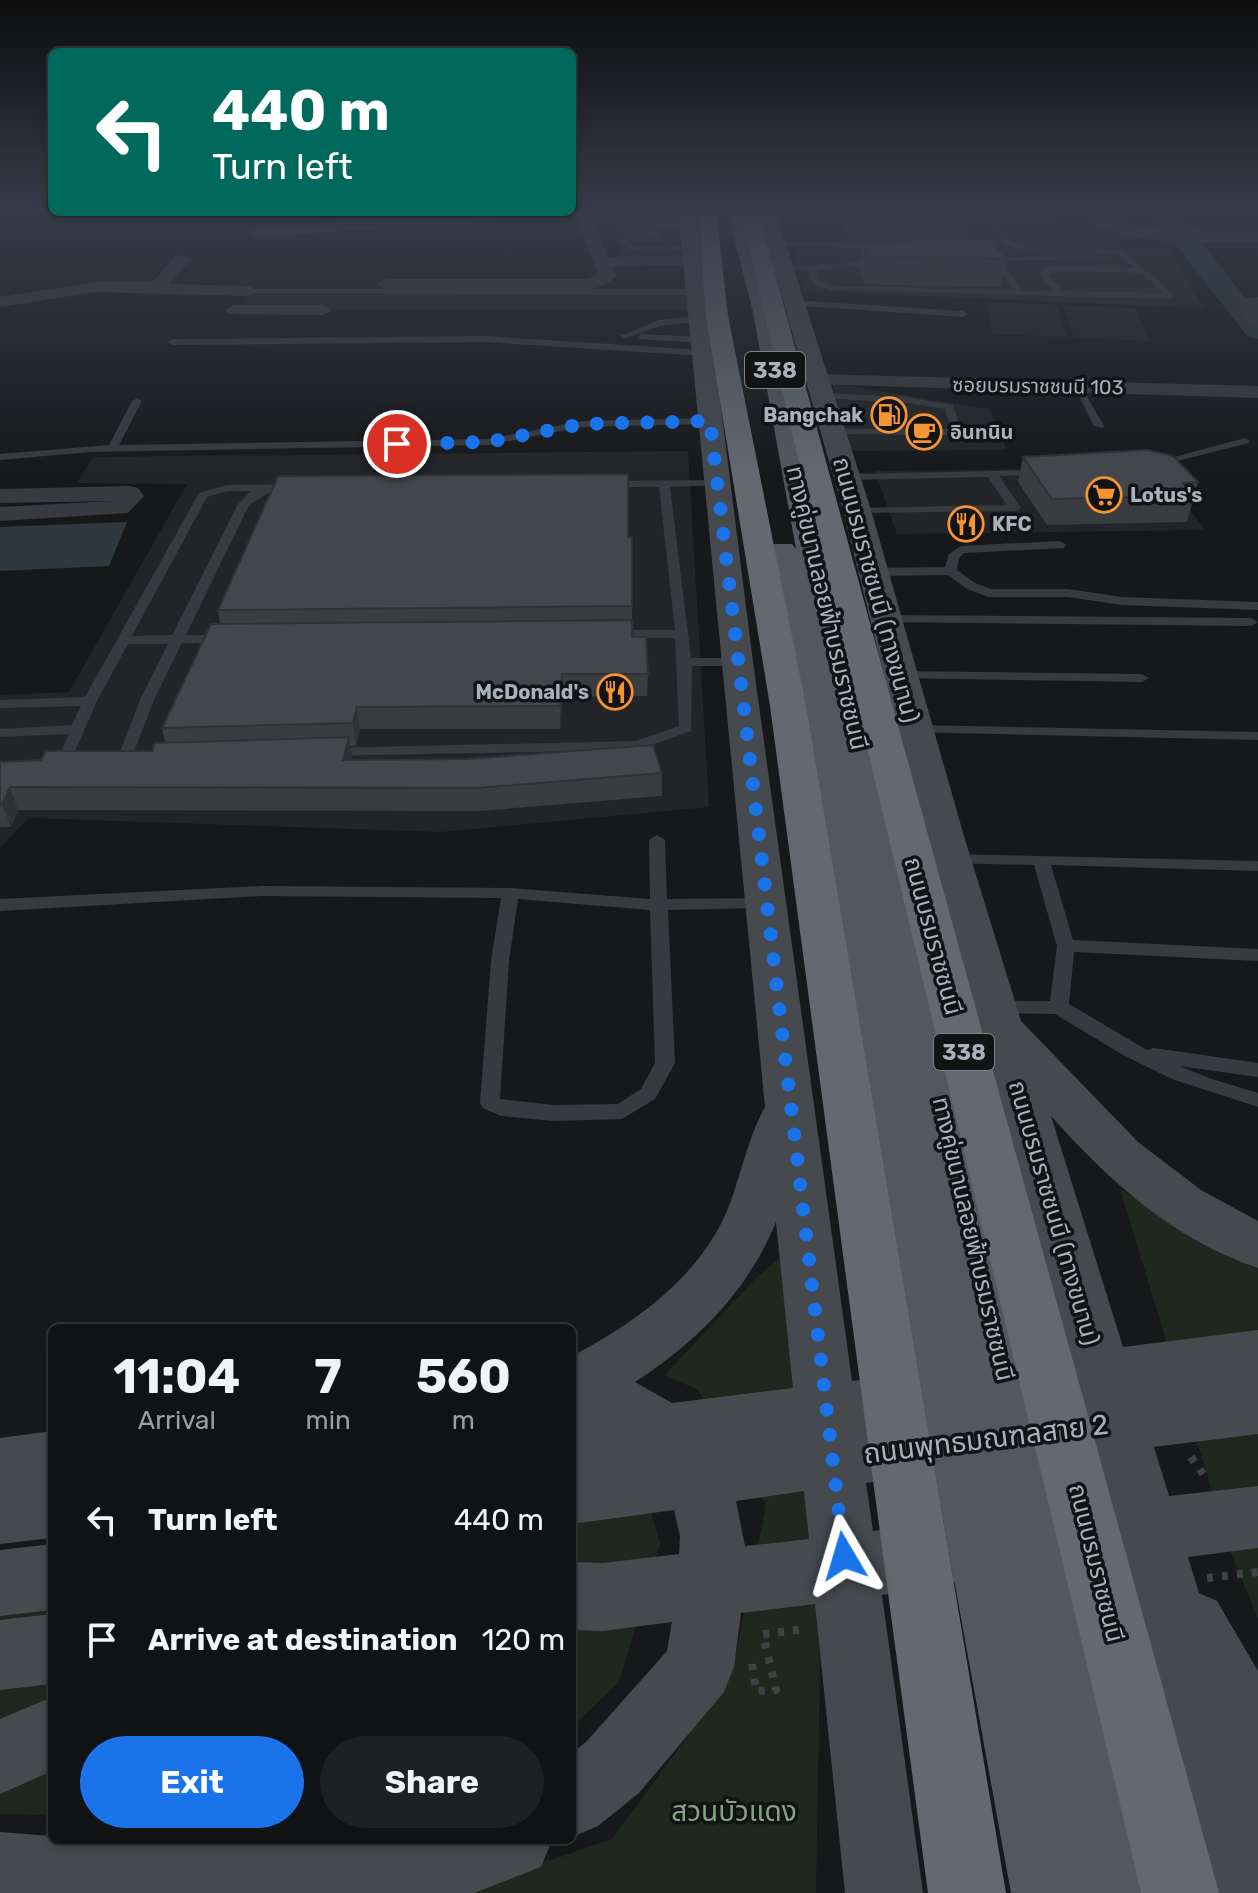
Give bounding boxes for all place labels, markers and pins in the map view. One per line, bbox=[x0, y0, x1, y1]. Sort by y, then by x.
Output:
fuel station icon: Bangchak bbox=[870, 396, 908, 434]
place label: Bangchak bbox=[763, 403, 863, 427]
pin bbox=[363, 410, 431, 478]
cafe icon: อินทนิน bbox=[905, 413, 943, 451]
place label: อินทนิน bbox=[950, 420, 1014, 444]
supermarket icon: Lotus's bbox=[1085, 476, 1123, 514]
place label: Lotus's bbox=[1130, 483, 1202, 507]
restaurant icon: KFC bbox=[947, 505, 985, 543]
place label: KFC bbox=[992, 512, 1032, 536]
restaurant icon: McDonald's bbox=[596, 673, 634, 711]
place label: McDonald's bbox=[476, 680, 589, 704]

